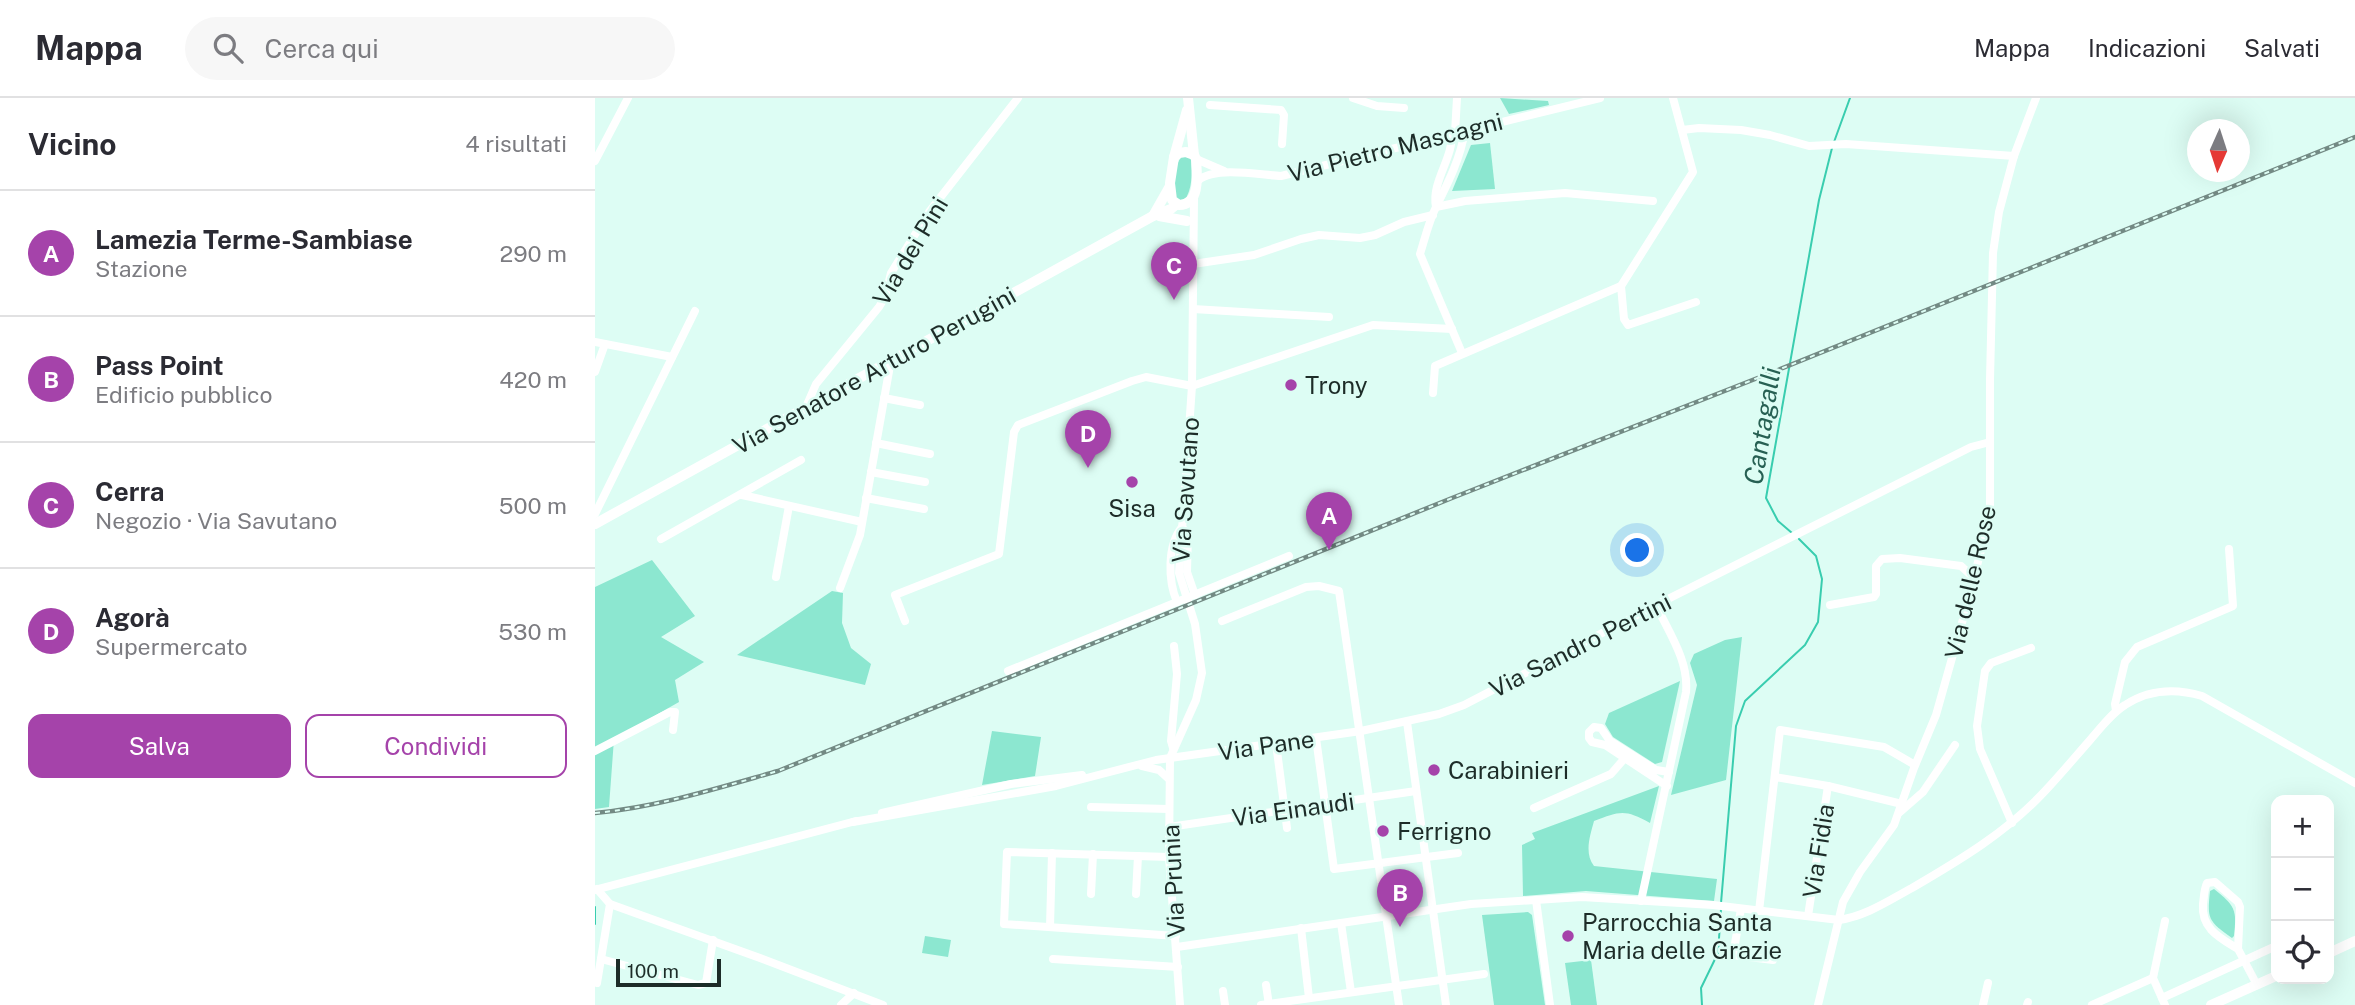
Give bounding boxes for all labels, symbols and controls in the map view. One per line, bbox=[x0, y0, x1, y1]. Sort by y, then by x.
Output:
search box bbox=[185, 17, 675, 80]
text: Mappa bbox=[35, 29, 143, 67]
icon: search bbox=[209, 29, 247, 67]
text: Cerca qui bbox=[265, 33, 379, 64]
text: Mappa bbox=[1974, 34, 2050, 62]
text: Indicazioni bbox=[2088, 34, 2206, 62]
text: Salvati bbox=[2244, 34, 2320, 62]
street label: Via Pietro Mascagni bbox=[1285, 107, 1505, 187]
north arrow bbox=[2187, 119, 2250, 182]
text: Vicino bbox=[28, 126, 117, 162]
text: 4 risultati bbox=[465, 130, 567, 157]
street label: Via dei Pini bbox=[867, 192, 953, 310]
text: Lamezia Terme-Sambiase bbox=[95, 224, 413, 255]
text: A bbox=[43, 240, 59, 267]
text: 290 m bbox=[500, 240, 567, 267]
pin: C bbox=[1151, 242, 1197, 300]
text: Stazione bbox=[95, 255, 188, 282]
street label: Via Senatore Arturo Perugini bbox=[728, 280, 1020, 460]
text: Pass Point bbox=[95, 350, 223, 381]
water label: Cantagalli bbox=[1737, 364, 1787, 487]
text: B bbox=[43, 366, 59, 393]
text: 420 m bbox=[499, 366, 567, 393]
place label: Trony bbox=[1305, 371, 1368, 399]
marker: Trony bbox=[1283, 377, 1299, 393]
text: Edificio pubblico bbox=[95, 381, 273, 408]
pin: D bbox=[1065, 410, 1111, 468]
street label: Via Savutano bbox=[1166, 416, 1204, 564]
marker: Sisa bbox=[1124, 474, 1140, 490]
text: Cerra bbox=[95, 476, 165, 507]
text: C bbox=[43, 492, 59, 519]
text: 500 m bbox=[499, 492, 567, 519]
pin: A bbox=[1306, 492, 1352, 550]
place label: Sisa bbox=[1108, 494, 1156, 522]
street label: Via delle Rose bbox=[1939, 503, 2001, 661]
text: Negozio · Via Savutano bbox=[95, 507, 337, 534]
your location bbox=[1620, 533, 1654, 567]
street label: Via Sandro Pertini bbox=[1484, 587, 1676, 703]
text: Agorà bbox=[95, 602, 170, 633]
text: D bbox=[43, 618, 59, 645]
text: 530 m bbox=[498, 618, 567, 645]
text: Supermercato bbox=[95, 633, 248, 660]
button: Salva bbox=[28, 714, 291, 778]
button: Condividi bbox=[305, 714, 567, 778]
street label: Via Pane bbox=[1216, 724, 1316, 766]
place label: Carabinieri bbox=[1448, 756, 1569, 784]
marker: Carabinieri bbox=[1426, 762, 1442, 778]
street label: Via Einaudi bbox=[1230, 787, 1356, 831]
map controls bbox=[2271, 795, 2334, 984]
button: + bbox=[2271, 795, 2334, 858]
street label: Via Fidia bbox=[1797, 802, 1839, 900]
place label: Ferrigno bbox=[1397, 817, 1492, 845]
marker: Ferrigno bbox=[1375, 823, 1391, 839]
street label: Via Prunia bbox=[1156, 824, 1190, 938]
button: − bbox=[2271, 858, 2334, 921]
pin: B bbox=[1377, 869, 1423, 927]
place label: Parrocchia Santa Maria delle Grazie bbox=[1582, 908, 1782, 964]
button: locate bbox=[2271, 921, 2334, 984]
marker: Parrocchia Santa Maria delle Grazie bbox=[1560, 928, 1576, 944]
scale bar bbox=[616, 956, 721, 988]
text: 100 m bbox=[627, 960, 679, 982]

